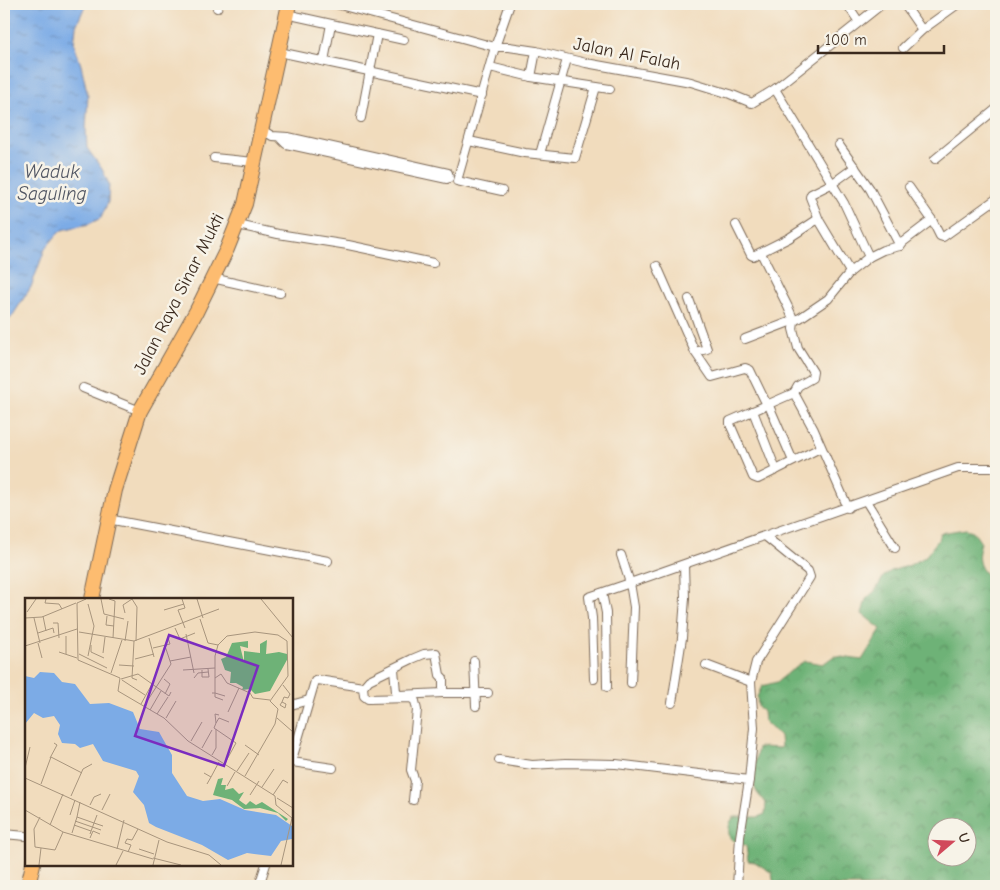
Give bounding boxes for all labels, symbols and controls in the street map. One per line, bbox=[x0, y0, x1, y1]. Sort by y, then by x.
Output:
scale bar bbox=[818, 22, 944, 54]
text: 100 m bbox=[825, 31, 867, 49]
street label: Jalan Al Falah bbox=[572, 33, 682, 75]
water label: Waduk Saguling bbox=[17, 161, 87, 205]
street label: Jalan Raya Sinar Mukti bbox=[129, 210, 229, 378]
inset map bbox=[25, 598, 292, 865]
north arrow bbox=[928, 818, 978, 868]
text: U bbox=[954, 831, 973, 845]

